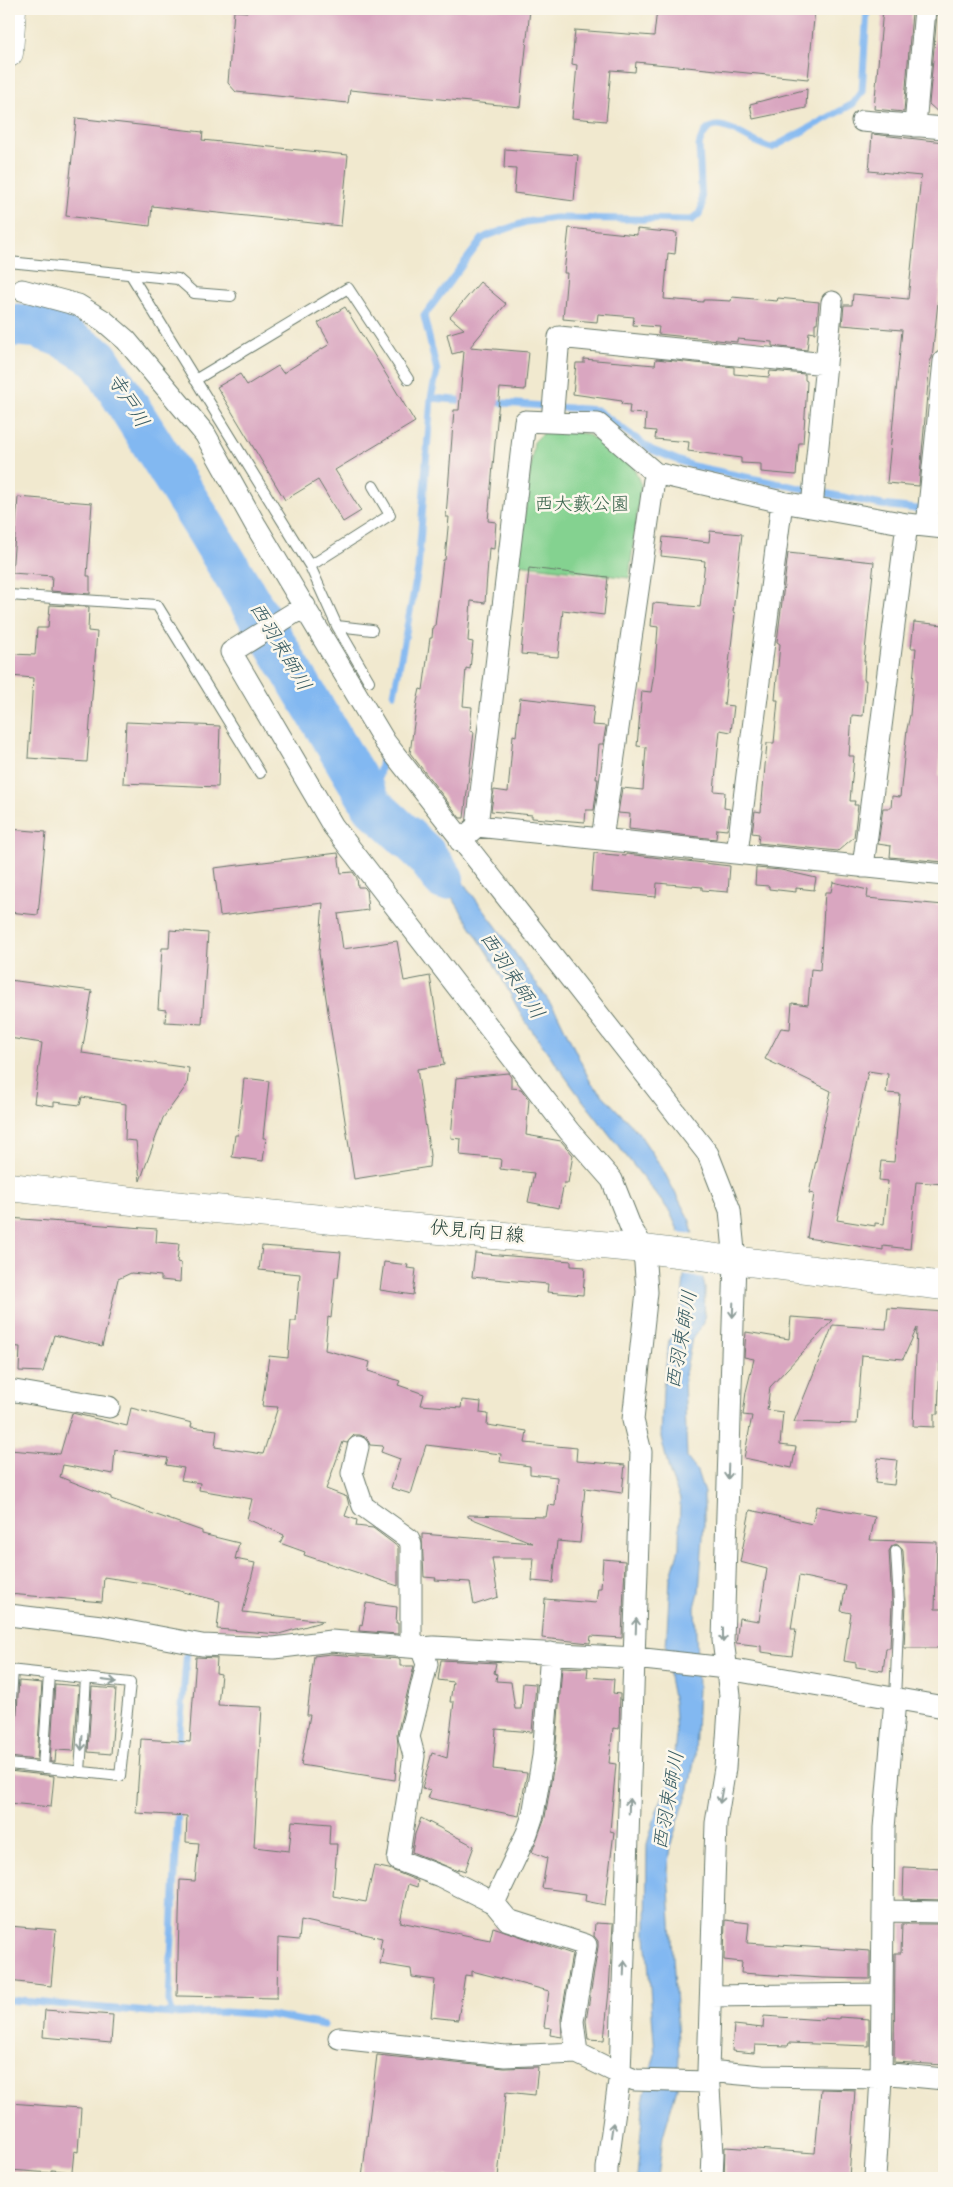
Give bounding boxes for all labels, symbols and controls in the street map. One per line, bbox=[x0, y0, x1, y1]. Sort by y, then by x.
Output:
water label: 寺戸川 bbox=[100, 369, 153, 434]
park label: 西大藪公園 bbox=[534, 494, 630, 518]
water label: 西羽束師川 bbox=[242, 598, 315, 697]
water label: 西羽束師川 bbox=[473, 928, 549, 1025]
street label: 伏見向日線 bbox=[429, 1217, 525, 1250]
water label: 西羽束師川 bbox=[662, 1288, 704, 1391]
one-way arrow bbox=[729, 1302, 738, 1318]
one-way arrow bbox=[724, 1464, 733, 1480]
one-way arrow bbox=[631, 1618, 640, 1634]
one-way arrow bbox=[719, 1627, 728, 1643]
one-way arrow bbox=[101, 1676, 117, 1686]
one-way arrow bbox=[78, 1734, 87, 1750]
water label: 西羽束師川 bbox=[649, 1749, 691, 1852]
one-way arrow bbox=[715, 1788, 725, 1804]
one-way arrow bbox=[625, 1798, 634, 1814]
one-way arrow bbox=[619, 1960, 628, 1976]
one-way arrow bbox=[607, 2122, 617, 2138]

